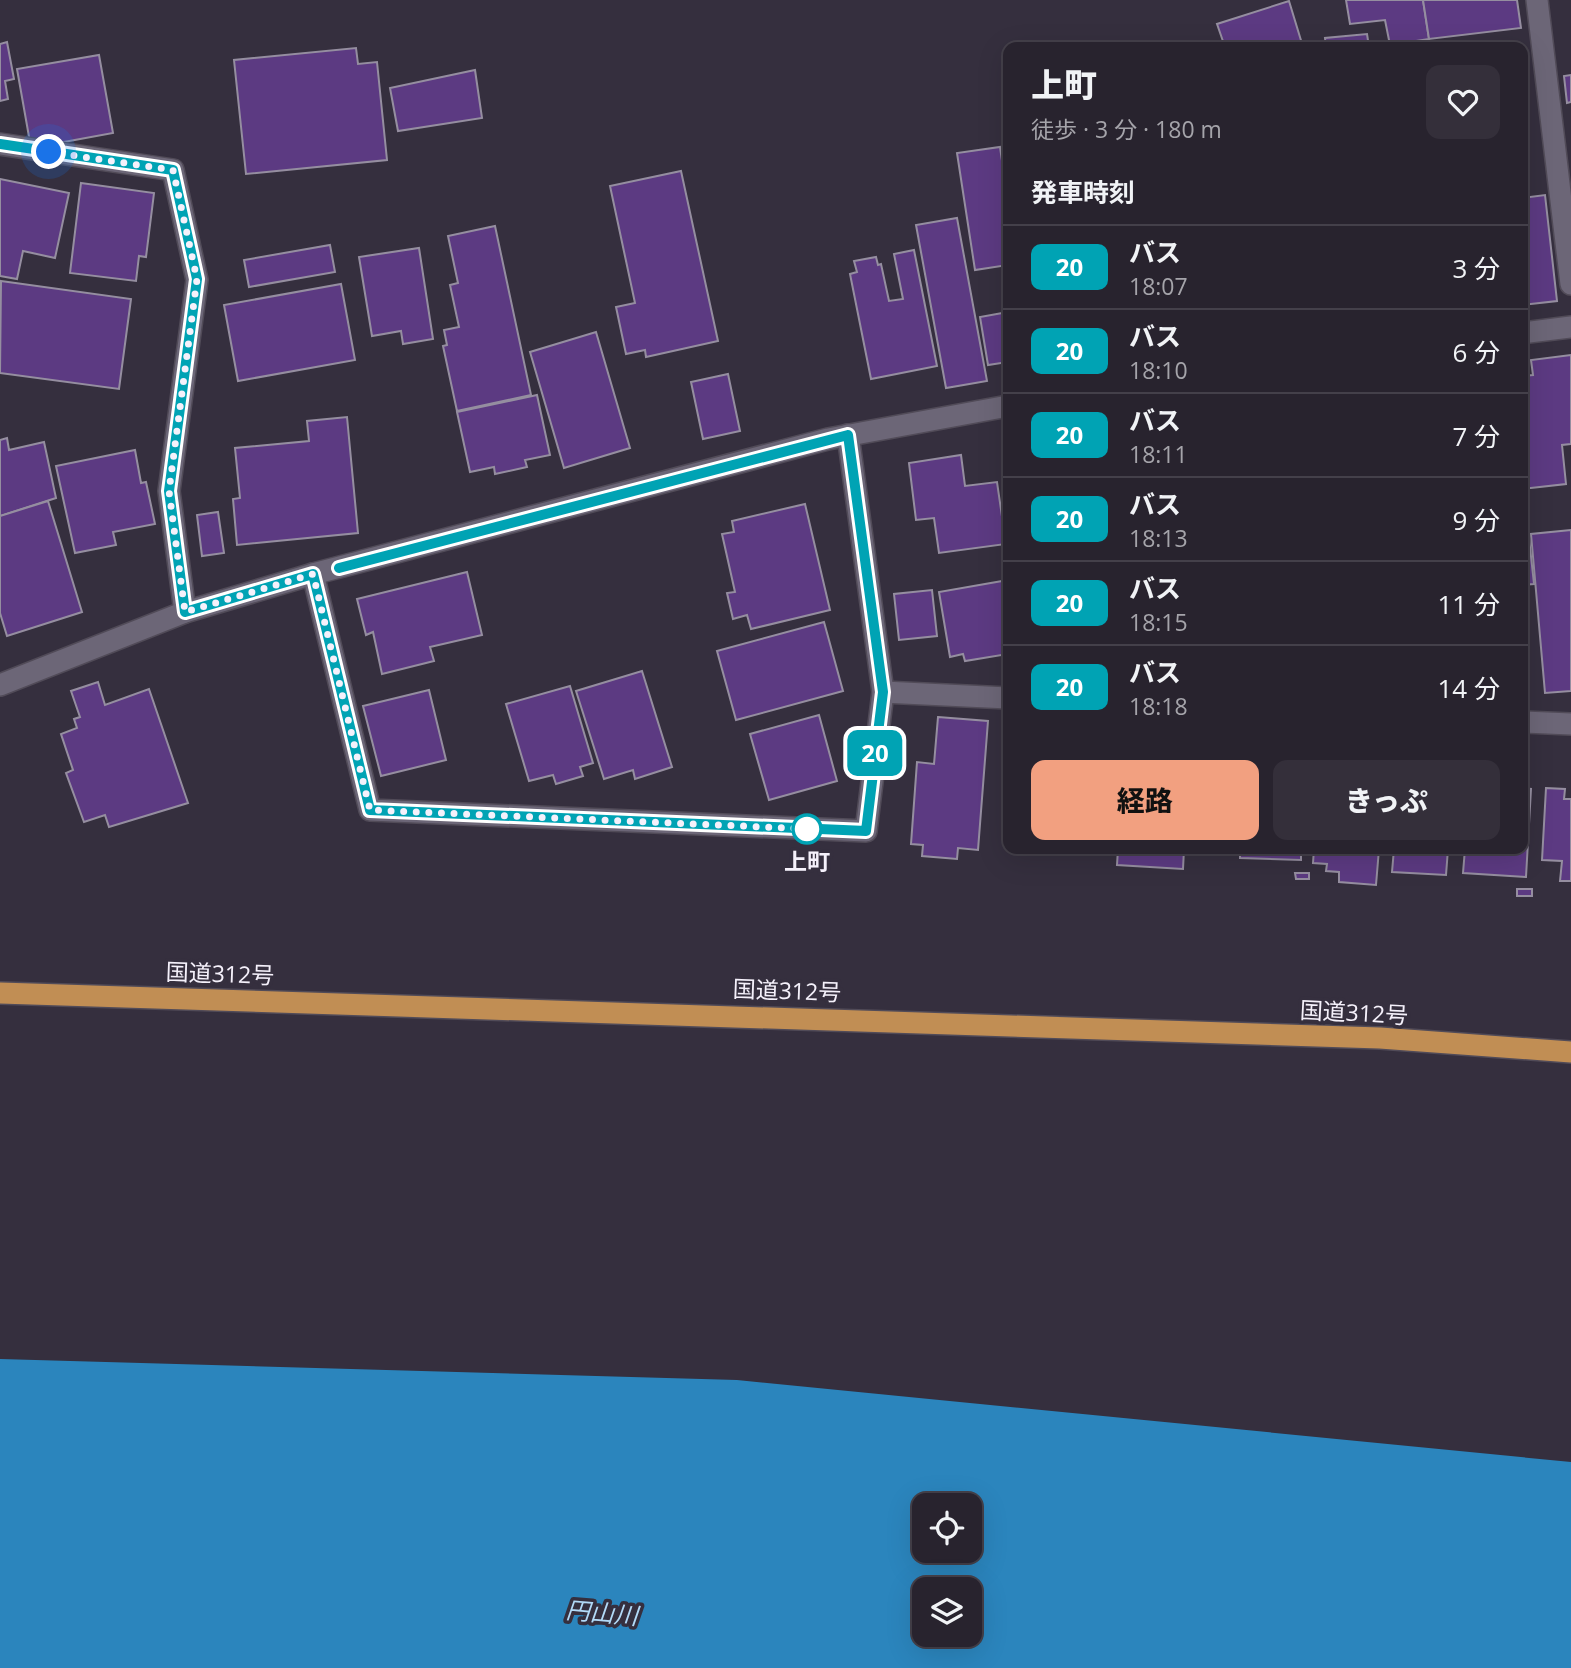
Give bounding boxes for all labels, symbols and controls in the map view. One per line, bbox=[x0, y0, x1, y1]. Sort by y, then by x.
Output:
text: 上町 bbox=[1031, 62, 1097, 107]
button: heart bbox=[1426, 65, 1500, 139]
text: 徒歩 · 3 分 · 180 m bbox=[1031, 113, 1222, 145]
your location bbox=[31, 134, 66, 169]
text: 発車時刻 bbox=[1031, 174, 1135, 210]
text: バス bbox=[1129, 234, 1181, 270]
text: 20 bbox=[1056, 250, 1083, 283]
text: 3 分 bbox=[1452, 250, 1500, 286]
text: 18:07 bbox=[1129, 270, 1188, 302]
text: バス bbox=[1129, 318, 1181, 354]
text: 20 bbox=[1056, 334, 1083, 367]
text: 6 分 bbox=[1452, 334, 1500, 370]
text: 18:10 bbox=[1129, 354, 1188, 386]
text: バス bbox=[1129, 402, 1181, 438]
text: 20 bbox=[1056, 418, 1083, 451]
text: 7 分 bbox=[1452, 418, 1500, 454]
text: 18:11 bbox=[1129, 438, 1188, 470]
text: バス bbox=[1129, 486, 1181, 522]
text: 20 bbox=[1056, 502, 1083, 535]
text: 9 分 bbox=[1452, 502, 1500, 538]
text: 18:13 bbox=[1129, 522, 1188, 554]
text: バス bbox=[1129, 570, 1181, 606]
text: 20 bbox=[1056, 586, 1083, 619]
text: 11 分 bbox=[1438, 586, 1500, 622]
text: 18:15 bbox=[1129, 606, 1188, 638]
text: バス bbox=[1129, 654, 1181, 690]
text: 20 bbox=[1056, 670, 1083, 703]
text: 14 分 bbox=[1438, 670, 1500, 706]
text: 18:18 bbox=[1129, 690, 1188, 722]
line badge: 20 bbox=[844, 730, 906, 776]
text: 20 bbox=[861, 736, 889, 769]
button: 経路 bbox=[1031, 760, 1259, 840]
button: きっぷ bbox=[1273, 760, 1500, 840]
marker: 上町 bbox=[792, 814, 822, 844]
place label: 上町 bbox=[784, 845, 830, 877]
street label: 国道312号 bbox=[165, 955, 275, 991]
street label: 国道312号 bbox=[732, 972, 842, 1008]
street label: 国道312号 bbox=[1299, 993, 1409, 1031]
map controls bbox=[912, 1493, 982, 1647]
button: locate bbox=[912, 1493, 982, 1563]
button: layers bbox=[912, 1577, 982, 1647]
water label: 円山川 bbox=[565, 1592, 642, 1632]

